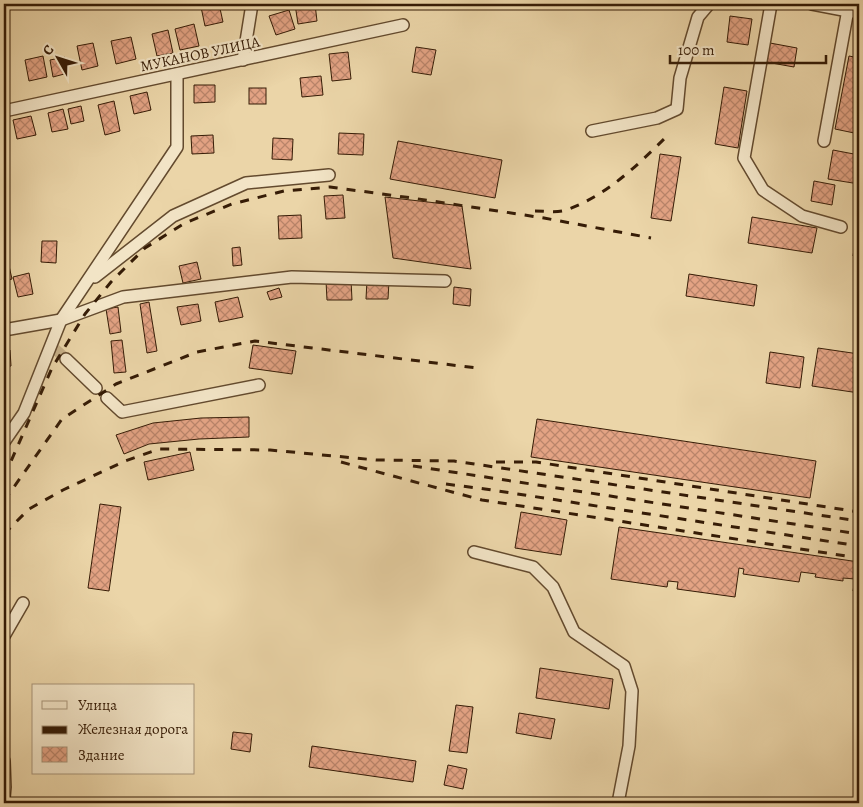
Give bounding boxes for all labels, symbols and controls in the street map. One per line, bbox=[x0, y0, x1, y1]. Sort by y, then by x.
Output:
north arrow bbox=[32, 32, 82, 82]
street label: МУКАНОВ УЛИЦА bbox=[138, 32, 262, 76]
scale bar bbox=[670, 32, 827, 64]
text: 100 m bbox=[678, 40, 715, 60]
text: С bbox=[38, 41, 59, 59]
legend bbox=[32, 684, 195, 774]
text: Улица bbox=[78, 695, 117, 715]
text: Железная дорога bbox=[78, 719, 188, 739]
text: Здание bbox=[78, 745, 125, 765]

